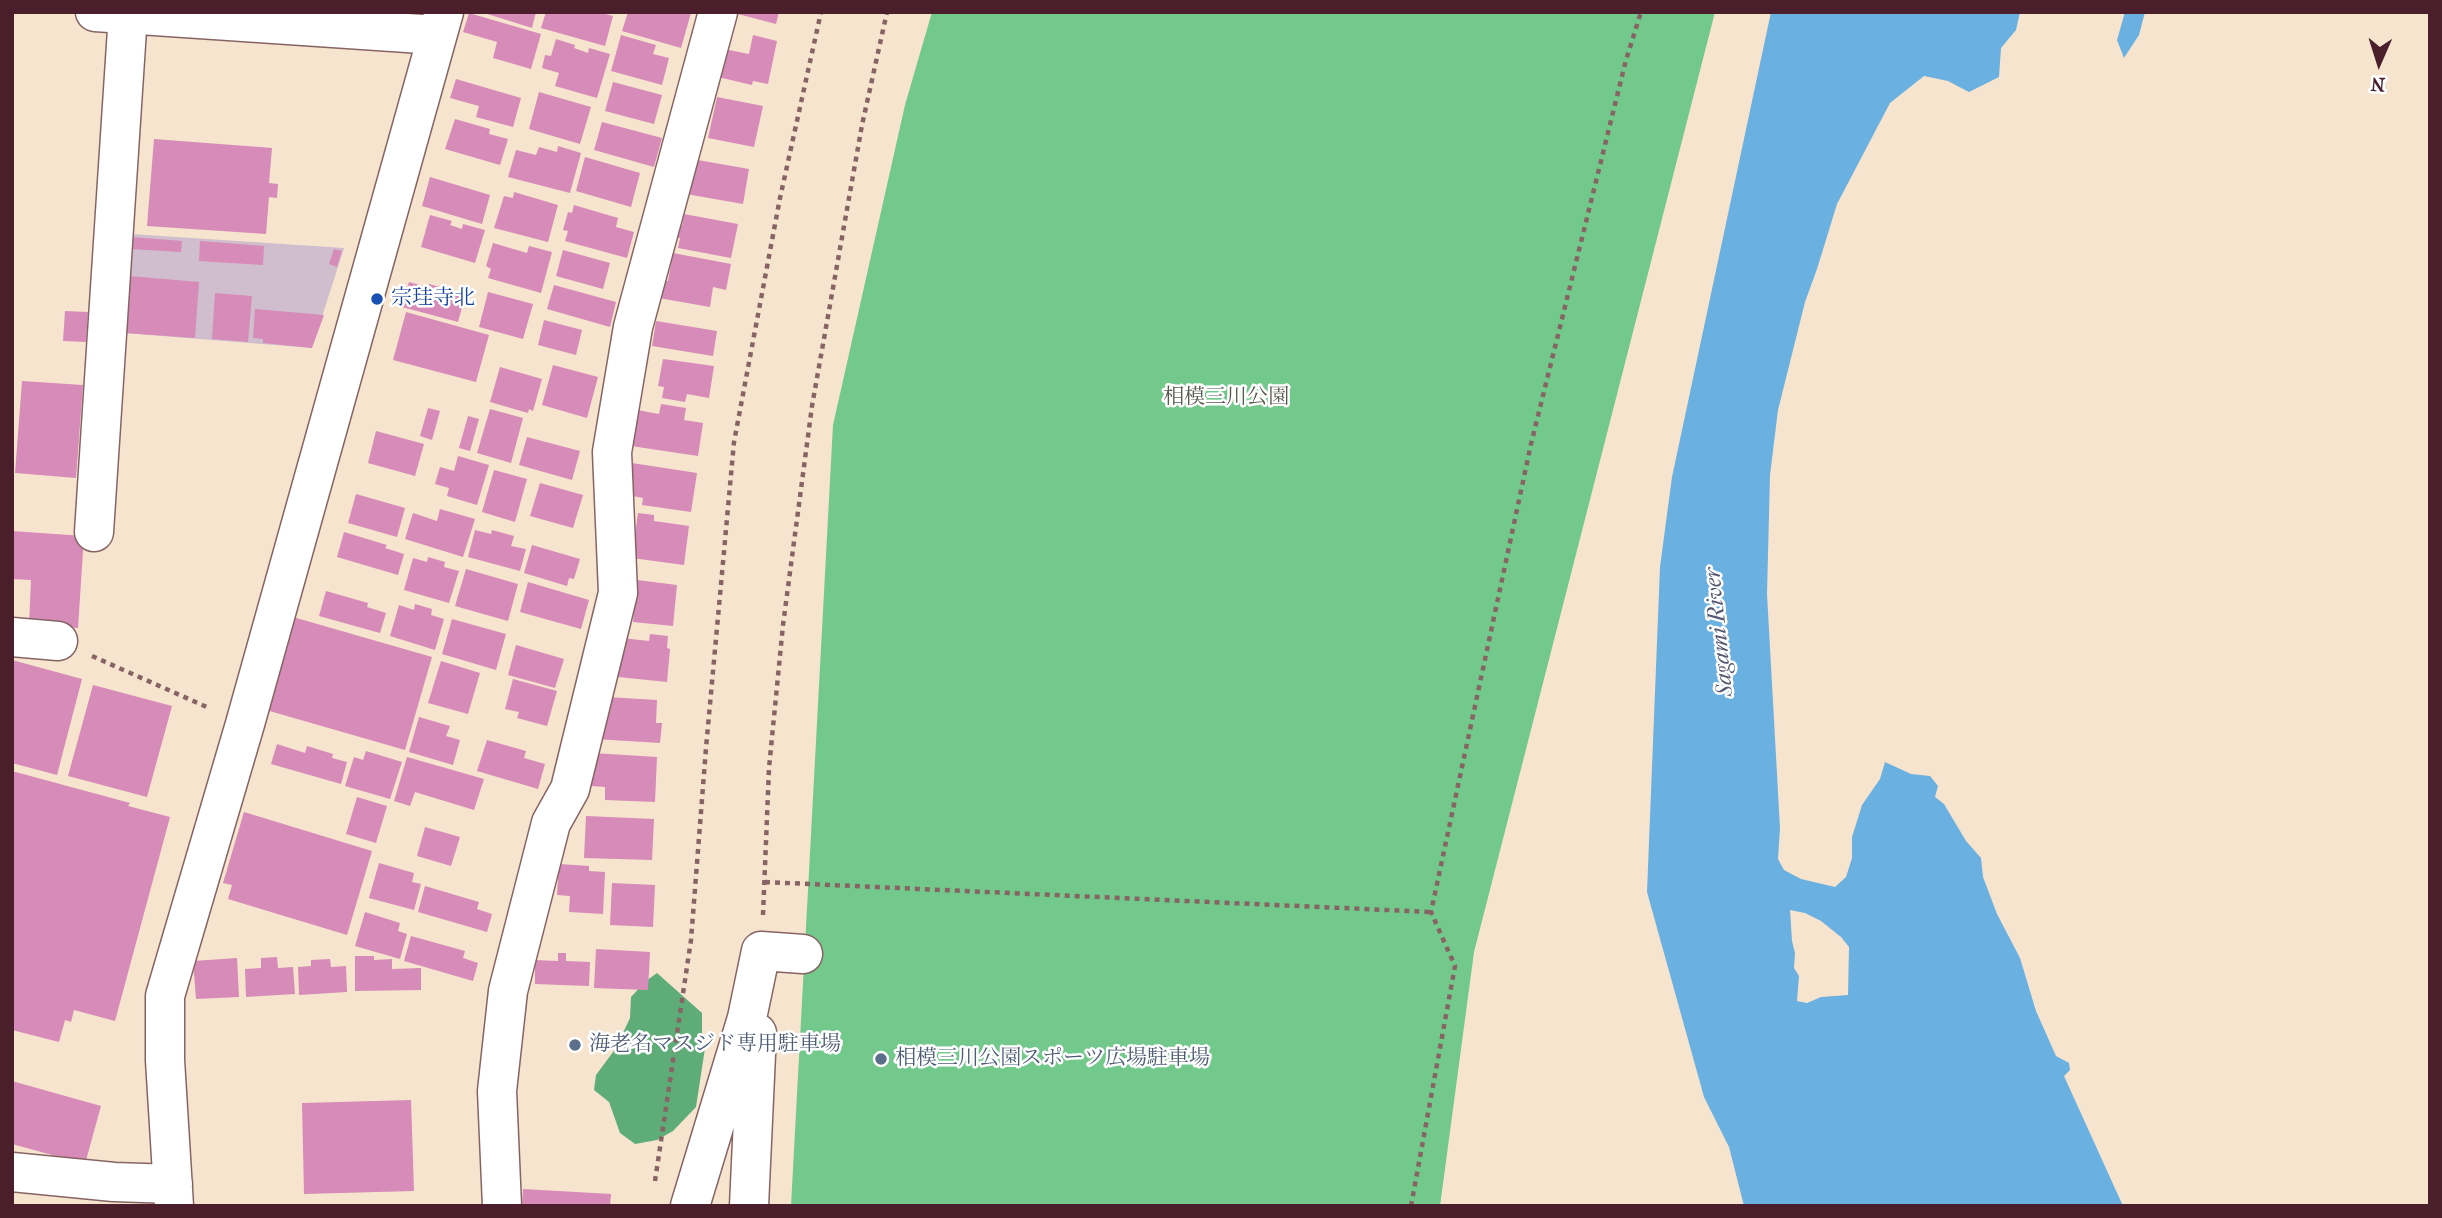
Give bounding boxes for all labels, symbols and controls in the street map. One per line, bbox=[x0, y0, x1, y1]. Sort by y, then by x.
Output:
north arrow bbox=[2344, 28, 2414, 98]
text: N bbox=[2370, 73, 2386, 95]
place label: 宗珪寺北 bbox=[391, 286, 475, 312]
marker: 宗珪寺北 bbox=[369, 291, 385, 307]
park label: 相模三川公園 bbox=[1163, 385, 1289, 411]
water label: Sagami River bbox=[1700, 566, 1740, 698]
place label: 海老名マスジド専用駐車場 bbox=[589, 1032, 841, 1058]
marker: 海老名マスジド専用駐車場 bbox=[567, 1037, 583, 1053]
place label: 相模三川公園スポーツ広場駐車場 bbox=[895, 1046, 1210, 1072]
marker: 相模三川公園スポーツ広場駐車場 bbox=[873, 1051, 889, 1067]

